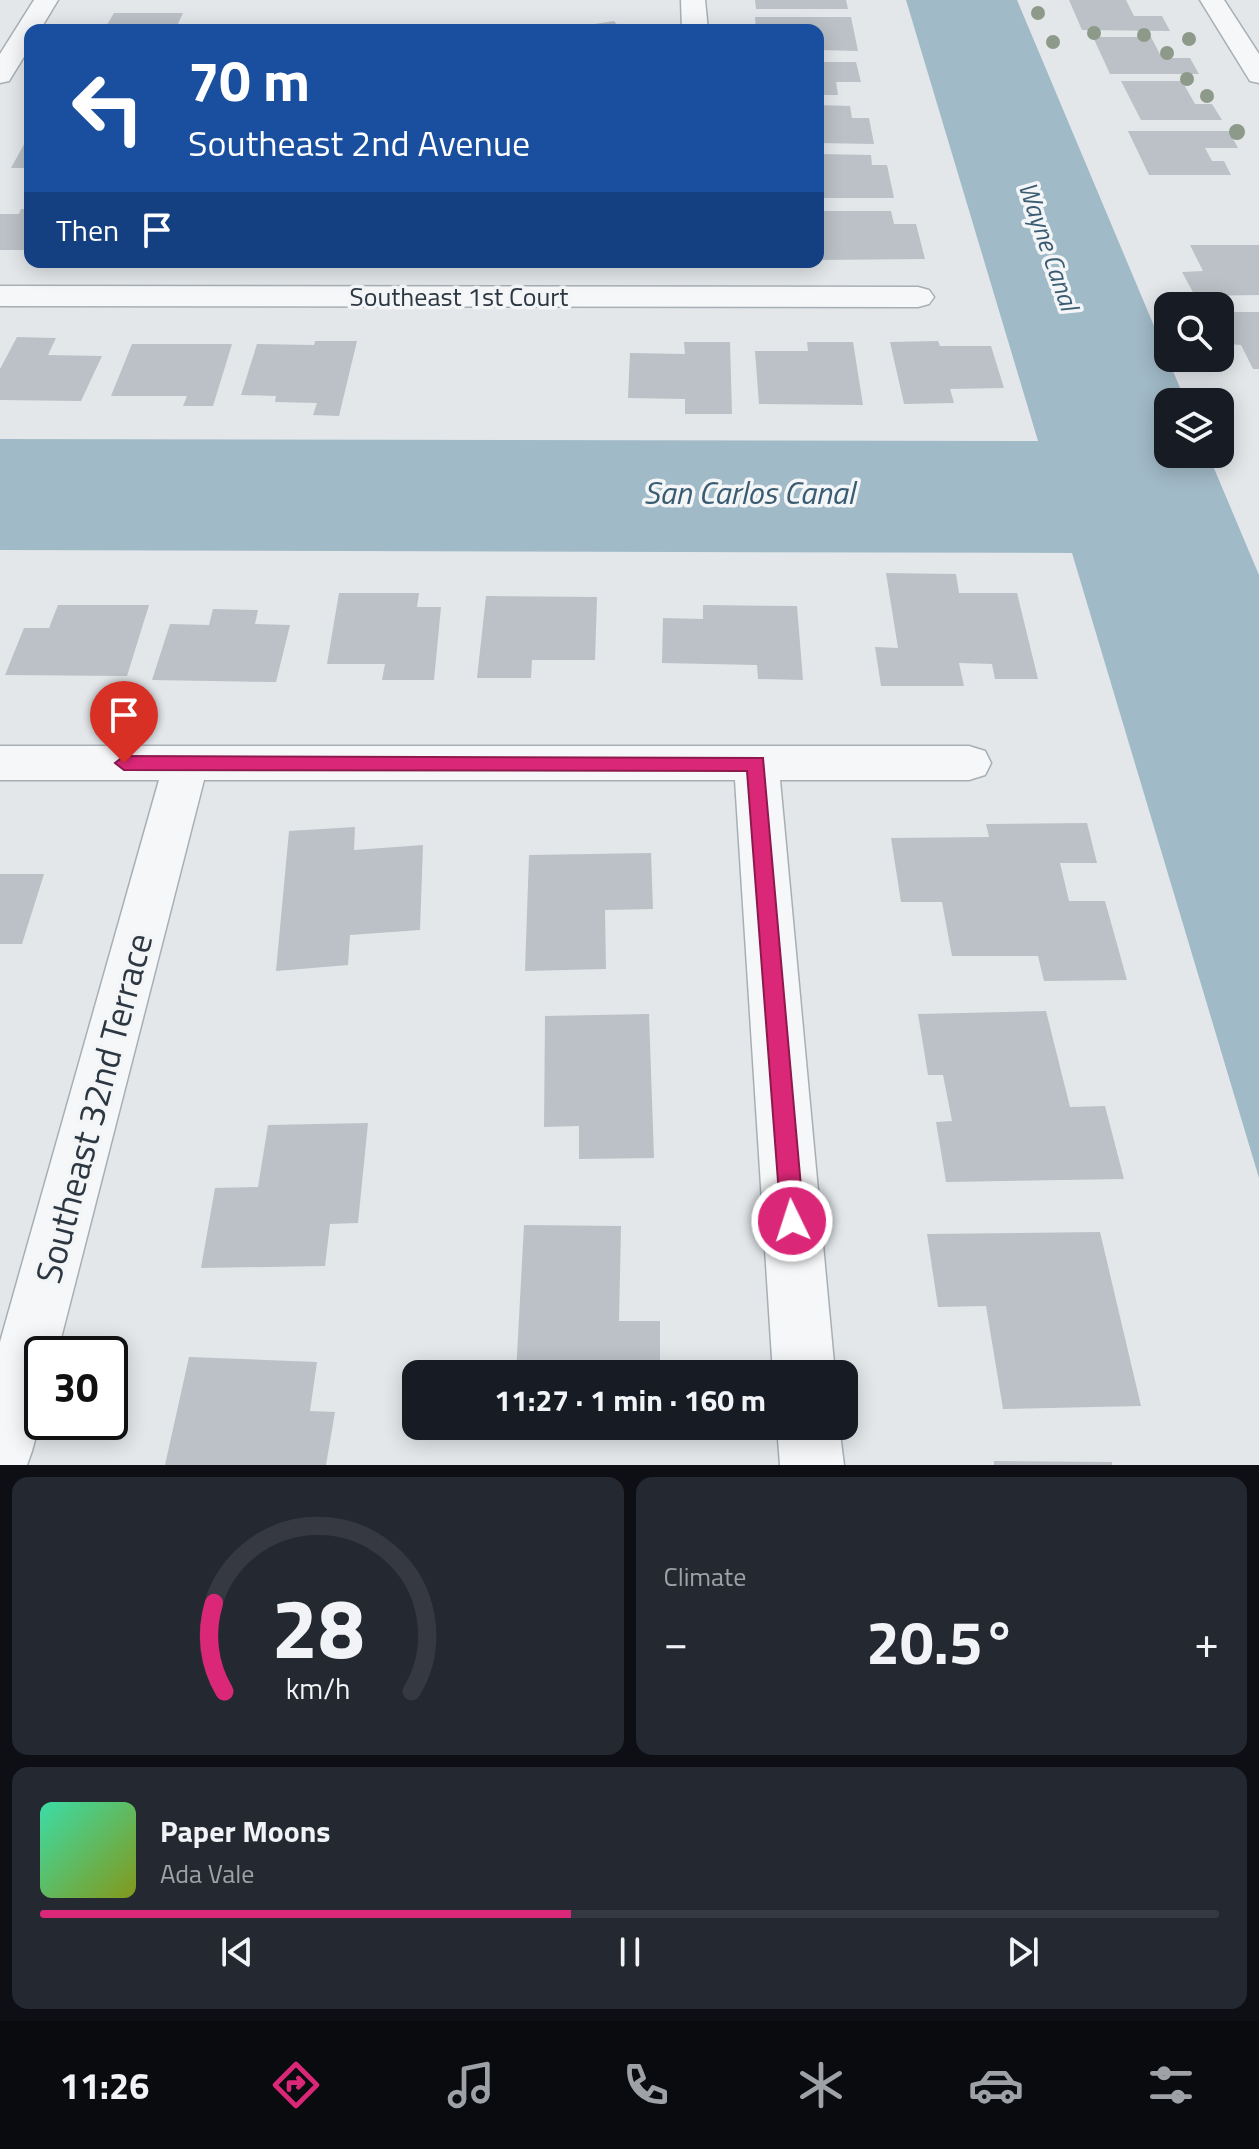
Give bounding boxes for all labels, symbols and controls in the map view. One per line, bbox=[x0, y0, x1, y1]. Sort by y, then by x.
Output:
text: 70 m bbox=[188, 38, 310, 123]
icon: left bbox=[56, 56, 160, 160]
text: Southeast 2nd Avenue bbox=[188, 115, 530, 170]
water label: Wayne Canal bbox=[1009, 176, 1090, 319]
text: Then bbox=[56, 207, 119, 253]
icon: arrive bbox=[135, 208, 179, 252]
street label: Southeast 1st Court bbox=[350, 277, 568, 316]
map controls bbox=[1154, 292, 1234, 468]
button: search bbox=[1154, 292, 1234, 372]
button: layers bbox=[1154, 388, 1234, 468]
water label: San Carlos Canal bbox=[644, 468, 858, 516]
pin bbox=[90, 681, 158, 763]
icon: arrive bbox=[102, 693, 146, 737]
street label: Southeast 32nd Terrace bbox=[20, 927, 166, 1289]
position arrow bbox=[750, 1179, 834, 1263]
speed limit sign: 30 bbox=[24, 1336, 128, 1440]
text: 11:27 · 1 min · 160 m bbox=[494, 1377, 766, 1423]
text: Climate bbox=[664, 1557, 746, 1596]
text: 28 bbox=[271, 1564, 364, 1690]
text: 20.5° bbox=[866, 1596, 1016, 1687]
text: − bbox=[664, 1608, 688, 1675]
text: + bbox=[1194, 1608, 1219, 1675]
text: km/h bbox=[285, 1667, 350, 1710]
text: Paper Moons bbox=[160, 1808, 330, 1854]
text: Ada Vale bbox=[160, 1854, 254, 1893]
icon: previous bbox=[215, 1930, 259, 1974]
icon: pause bbox=[608, 1930, 652, 1974]
icon: next bbox=[1001, 1930, 1045, 1974]
icon: directions bbox=[268, 2057, 324, 2113]
icon: music bbox=[443, 2057, 499, 2113]
icon: phone bbox=[618, 2057, 674, 2113]
icon: climate bbox=[793, 2057, 849, 2113]
icon: car bbox=[968, 2057, 1024, 2113]
icon: filters bbox=[1143, 2057, 1199, 2113]
text: 11:26 bbox=[60, 2058, 149, 2113]

